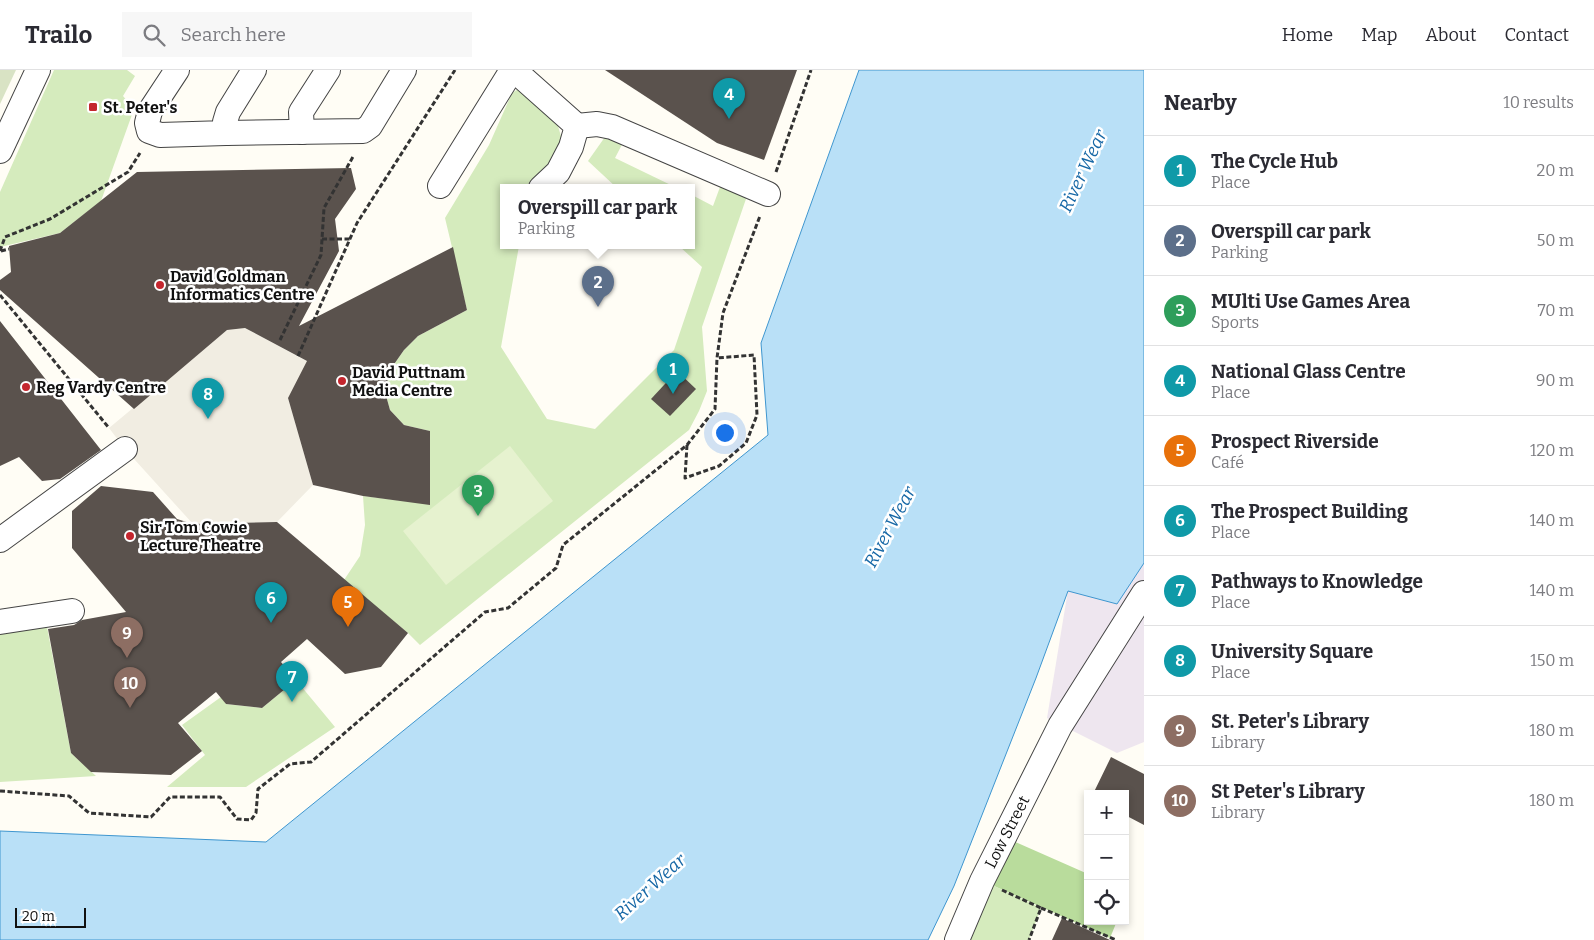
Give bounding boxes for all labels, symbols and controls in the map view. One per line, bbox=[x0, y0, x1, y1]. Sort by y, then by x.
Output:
search box bbox=[122, 12, 472, 57]
text: Trailo bbox=[25, 21, 92, 49]
icon: search bbox=[140, 21, 168, 49]
text: Search here bbox=[180, 23, 286, 46]
text: Home bbox=[1282, 24, 1333, 46]
text: Map bbox=[1361, 24, 1397, 46]
text: About bbox=[1425, 24, 1476, 46]
text: Contact bbox=[1504, 24, 1569, 46]
pin: 4 bbox=[713, 78, 745, 119]
text: Nearby bbox=[1164, 90, 1237, 116]
text: 10 results bbox=[1503, 93, 1574, 112]
place label: St. Peter's bbox=[103, 98, 177, 117]
marker: St. Peter's bbox=[87, 101, 99, 113]
water label: River Wear bbox=[1054, 126, 1112, 216]
text: The Cycle Hub bbox=[1211, 150, 1338, 173]
text: 1 bbox=[1177, 161, 1183, 180]
text: 20 m bbox=[1537, 161, 1574, 180]
text: Place bbox=[1211, 173, 1250, 192]
popup bbox=[500, 184, 695, 249]
text: Overspill car park bbox=[518, 196, 677, 219]
text: Parking bbox=[518, 219, 575, 238]
text: Overspill car park bbox=[1211, 220, 1371, 243]
text: 2 bbox=[1175, 231, 1185, 250]
text: 50 m bbox=[1537, 231, 1574, 250]
text: Parking bbox=[1211, 243, 1268, 262]
pin: 2 bbox=[582, 266, 614, 307]
place label: David Goldman Informatics Centre bbox=[170, 267, 315, 304]
marker: David Goldman Informatics Centre bbox=[154, 279, 166, 291]
text: MUlti Use Games Area bbox=[1211, 290, 1410, 313]
text: 3 bbox=[1175, 301, 1185, 320]
text: 70 m bbox=[1538, 301, 1574, 320]
text: Sports bbox=[1211, 313, 1259, 332]
pin: 1 bbox=[657, 353, 689, 394]
text: National Glass Centre bbox=[1211, 360, 1406, 383]
place label: David Puttnam Media Centre bbox=[352, 363, 466, 400]
text: 4 bbox=[1175, 371, 1185, 390]
text: 90 m bbox=[1536, 371, 1574, 390]
marker: David Puttnam Media Centre bbox=[336, 375, 348, 387]
place label: Reg Vardy Centre bbox=[36, 378, 166, 397]
pin: 8 bbox=[192, 378, 224, 419]
marker: Reg Vardy Centre bbox=[20, 381, 32, 393]
text: Place bbox=[1211, 383, 1250, 402]
your location bbox=[712, 420, 738, 446]
text: Prospect Riverside bbox=[1211, 430, 1379, 453]
text: 5 bbox=[1176, 441, 1184, 460]
text: 120 m bbox=[1530, 441, 1574, 460]
text: Café bbox=[1211, 453, 1244, 472]
pin: 3 bbox=[462, 475, 494, 516]
water label: River Wear bbox=[860, 482, 921, 571]
text: The Prospect Building bbox=[1211, 500, 1408, 523]
text: 6 bbox=[1175, 511, 1185, 530]
text: 140 m bbox=[1529, 511, 1574, 530]
place label: Sir Tom Cowie Lecture Theatre bbox=[140, 518, 261, 555]
text: Place bbox=[1211, 523, 1250, 542]
marker: Sir Tom Cowie Lecture Theatre bbox=[124, 530, 136, 542]
text: Pathways to Knowledge bbox=[1211, 570, 1423, 593]
text: 7 bbox=[1176, 581, 1184, 600]
text: 140 m bbox=[1529, 581, 1574, 600]
pin: 6 bbox=[255, 582, 287, 623]
pin: 5 bbox=[332, 586, 364, 627]
text: Place bbox=[1211, 593, 1250, 612]
pin: 9 bbox=[111, 617, 143, 658]
text: University Square bbox=[1211, 640, 1373, 663]
text: 8 bbox=[1175, 651, 1185, 670]
text: 150 m bbox=[1530, 651, 1574, 670]
pin: 7 bbox=[276, 661, 308, 702]
text: Place bbox=[1211, 663, 1250, 682]
pin: 10 bbox=[114, 667, 146, 708]
text: St. Peter's Library bbox=[1211, 710, 1369, 733]
text: 9 bbox=[1175, 721, 1185, 740]
text: 180 m bbox=[1529, 721, 1574, 740]
text: Library bbox=[1211, 733, 1265, 752]
text: St Peter's Library bbox=[1211, 780, 1365, 803]
map controls bbox=[1084, 790, 1129, 925]
button: + bbox=[1084, 790, 1129, 835]
text: 10 bbox=[1171, 791, 1189, 810]
text: 180 m bbox=[1529, 791, 1574, 810]
street label: Low Street bbox=[981, 792, 1033, 871]
text: Library bbox=[1211, 803, 1265, 822]
button: − bbox=[1084, 835, 1129, 880]
water label: River Wear bbox=[610, 849, 691, 925]
button: locate bbox=[1084, 880, 1129, 925]
scale bar bbox=[15, 905, 86, 928]
text: 20 m bbox=[22, 908, 55, 925]

